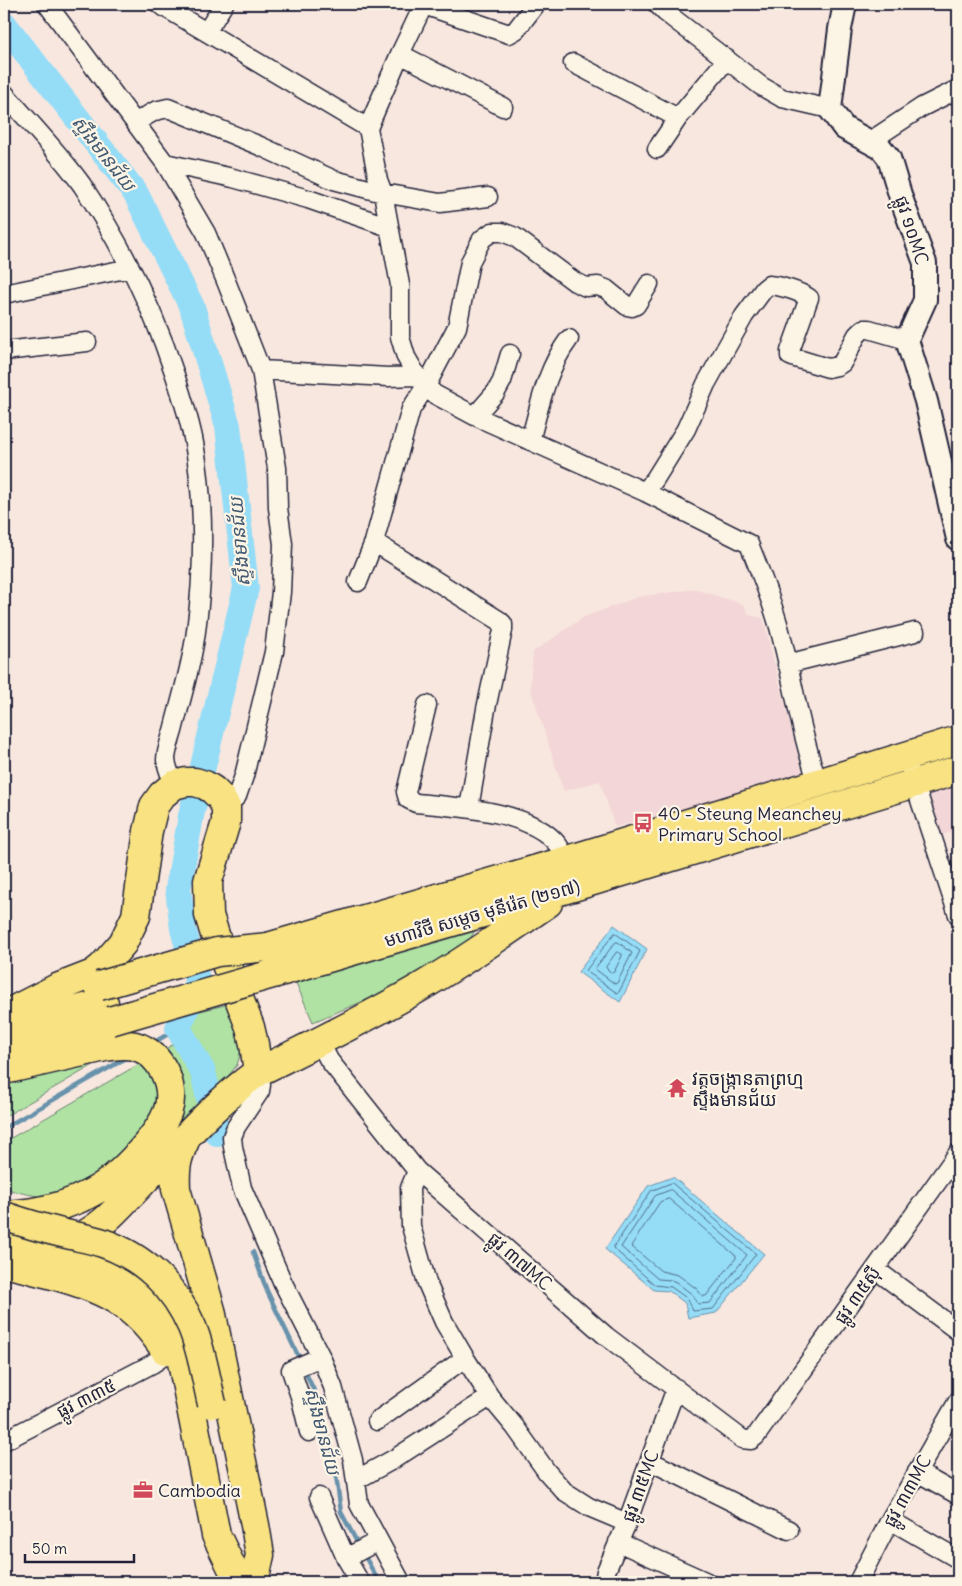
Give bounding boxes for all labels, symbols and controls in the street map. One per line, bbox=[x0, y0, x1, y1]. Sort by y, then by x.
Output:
water label: ស្ទឹងមានជ័យ bbox=[67, 110, 142, 197]
street label: ផ្លូវ ១០MC bbox=[885, 193, 934, 269]
water label: ស្ទឹងមានជ័យ bbox=[223, 494, 255, 588]
place label: 40 - Steung Meanchey Primary School bbox=[658, 802, 841, 846]
bus stop icon: 40 - Steung Meanchey Primary School bbox=[632, 812, 654, 834]
street label: មហាវិថី សម្តេច មុនីរ៉េត (២១៧) bbox=[382, 874, 583, 953]
place label: វត្តចង្ក្រានតាព្រហ្ម ស្ទឹងមានជ័យ bbox=[692, 1067, 804, 1111]
temple icon: វត្តចង្ក្រានតាព្រហ្ម ស្ទឹងមានជ័យ bbox=[666, 1077, 688, 1099]
street label: ផ្លូវ ៣៧MC bbox=[480, 1227, 557, 1299]
street label: ផ្លូវ ៣៥ស៊ី bbox=[829, 1262, 889, 1331]
street label: ផ្លូវ ៣៣៥ bbox=[52, 1373, 122, 1428]
water label: ស្ទឹងមានជ័យ bbox=[299, 1385, 347, 1479]
street label: ផ្លូវ ៣៥MC bbox=[616, 1447, 669, 1527]
street label: ផ្លូវ ៣៣MC bbox=[878, 1451, 941, 1534]
office icon: Cambodia bbox=[132, 1479, 154, 1501]
place label: Cambodia bbox=[158, 1479, 241, 1502]
scale bar bbox=[25, 1531, 134, 1563]
text: 50 m bbox=[32, 1539, 67, 1558]

